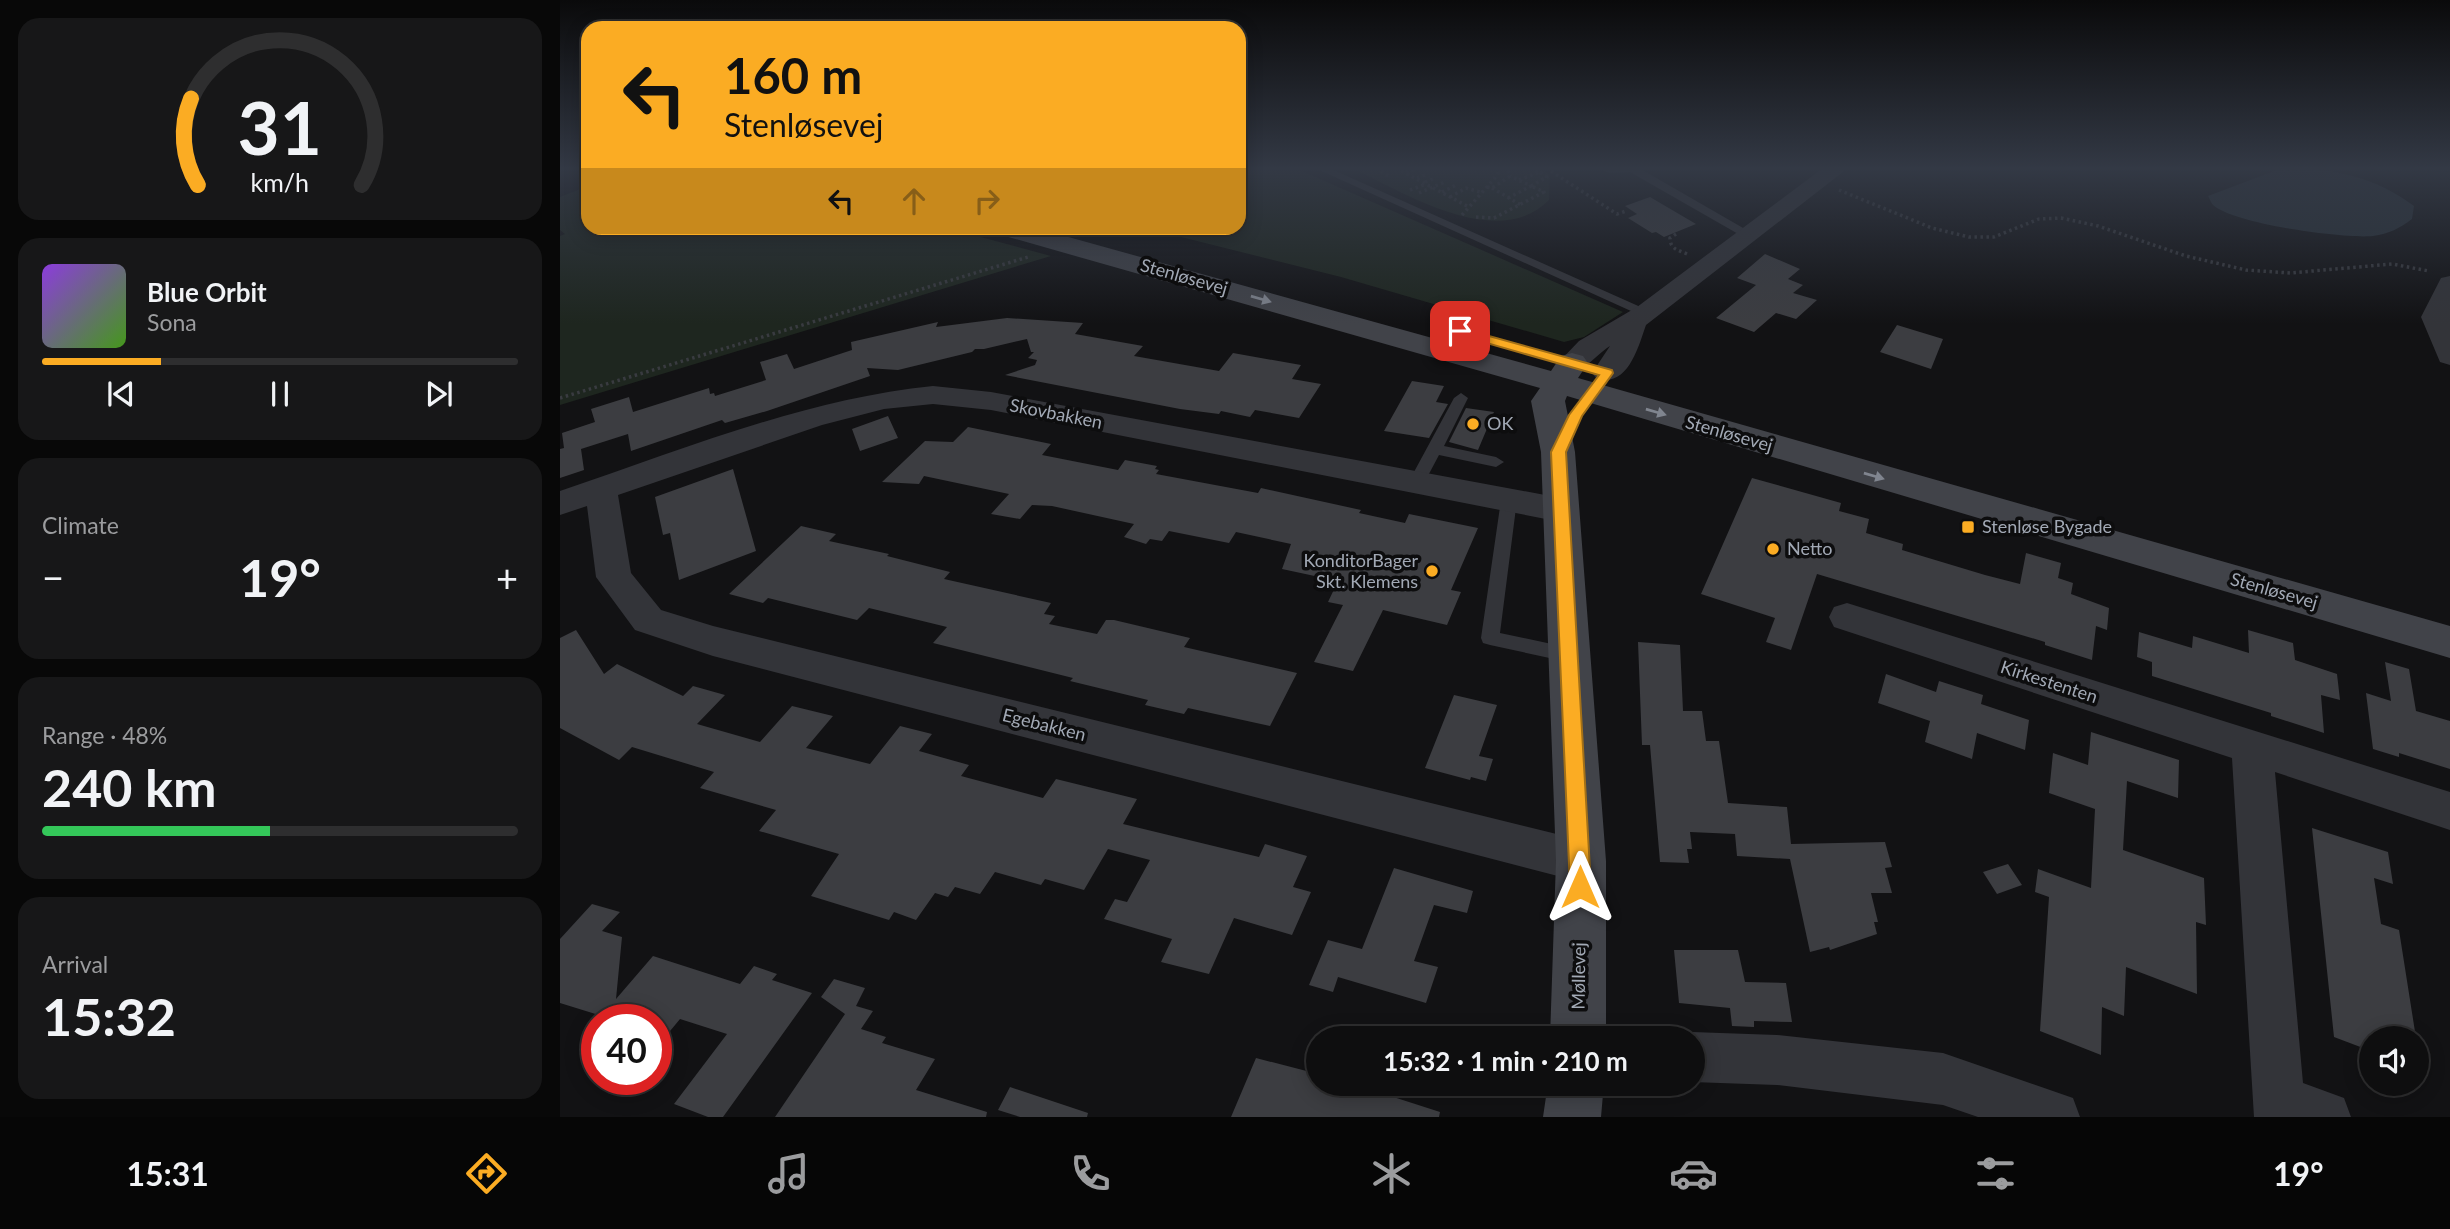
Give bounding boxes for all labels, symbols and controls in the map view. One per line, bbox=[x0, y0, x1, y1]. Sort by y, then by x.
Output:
text: 160 m bbox=[724, 46, 862, 104]
icon: left bbox=[609, 49, 700, 140]
text: 31 bbox=[238, 83, 322, 171]
text: Stenløsevej bbox=[724, 105, 884, 144]
text: km/h bbox=[251, 167, 309, 197]
icon: left bbox=[822, 182, 860, 220]
icon: ahead bbox=[895, 182, 933, 220]
icon: right bbox=[968, 182, 1006, 220]
street label: Stenløsevej bbox=[1138, 253, 1230, 299]
text: Blue Orbit bbox=[147, 276, 267, 308]
one-way arrow bbox=[1250, 294, 1271, 304]
pin bbox=[1430, 301, 1490, 361]
text: Sona bbox=[147, 308, 197, 336]
icon: arrive bbox=[1441, 312, 1479, 350]
icon: previous bbox=[102, 375, 140, 413]
icon: pause bbox=[261, 375, 299, 413]
icon: next bbox=[420, 375, 458, 413]
street label: Skovbakken bbox=[1008, 393, 1104, 433]
one-way arrow bbox=[1646, 408, 1667, 418]
street label: Stenløsevej bbox=[1683, 410, 1775, 456]
place label: OK bbox=[1487, 412, 1513, 434]
marker: OK bbox=[1465, 416, 1481, 432]
one-way arrow bbox=[1864, 472, 1885, 482]
text: Climate bbox=[42, 511, 119, 539]
place label: Stenløse Bygade bbox=[1982, 515, 2112, 537]
marker: Stenløse Bygade bbox=[1960, 519, 1976, 535]
place label: Netto bbox=[1787, 537, 1832, 559]
marker: Netto bbox=[1765, 541, 1781, 557]
text: 19° bbox=[239, 546, 321, 608]
place label: KonditorBager Skt. Klemens bbox=[1303, 549, 1418, 592]
text: − bbox=[42, 554, 64, 600]
text: + bbox=[496, 554, 518, 600]
marker: KonditorBager Skt. Klemens bbox=[1424, 563, 1440, 579]
street label: Stenløsevej bbox=[2228, 567, 2320, 613]
street label: Kirkestenten bbox=[1998, 655, 2101, 707]
street label: Egebakken bbox=[1000, 703, 1088, 745]
text: Range · 48% bbox=[42, 721, 167, 749]
text: 240 km bbox=[42, 756, 216, 818]
position arrow bbox=[1543, 850, 1617, 924]
street label: Møllevej bbox=[1566, 942, 1590, 1010]
text: Arrival bbox=[42, 950, 108, 978]
text: 15:32 bbox=[42, 985, 176, 1047]
speed limit sign: 40 bbox=[581, 1004, 672, 1095]
map controls bbox=[2359, 1026, 2429, 1096]
button: sound bbox=[2359, 1026, 2429, 1096]
text: 15:32 · 1 min · 210 m bbox=[1383, 1045, 1628, 1077]
icon: directions bbox=[462, 1149, 511, 1198]
icon: music bbox=[764, 1149, 813, 1198]
icon: phone bbox=[1066, 1149, 1115, 1198]
icon: climate bbox=[1367, 1149, 1416, 1198]
icon: car bbox=[1669, 1149, 1718, 1198]
icon: filters bbox=[1971, 1149, 2020, 1198]
text: 15:31 bbox=[126, 1154, 209, 1193]
text: 19° bbox=[2273, 1154, 2323, 1193]

